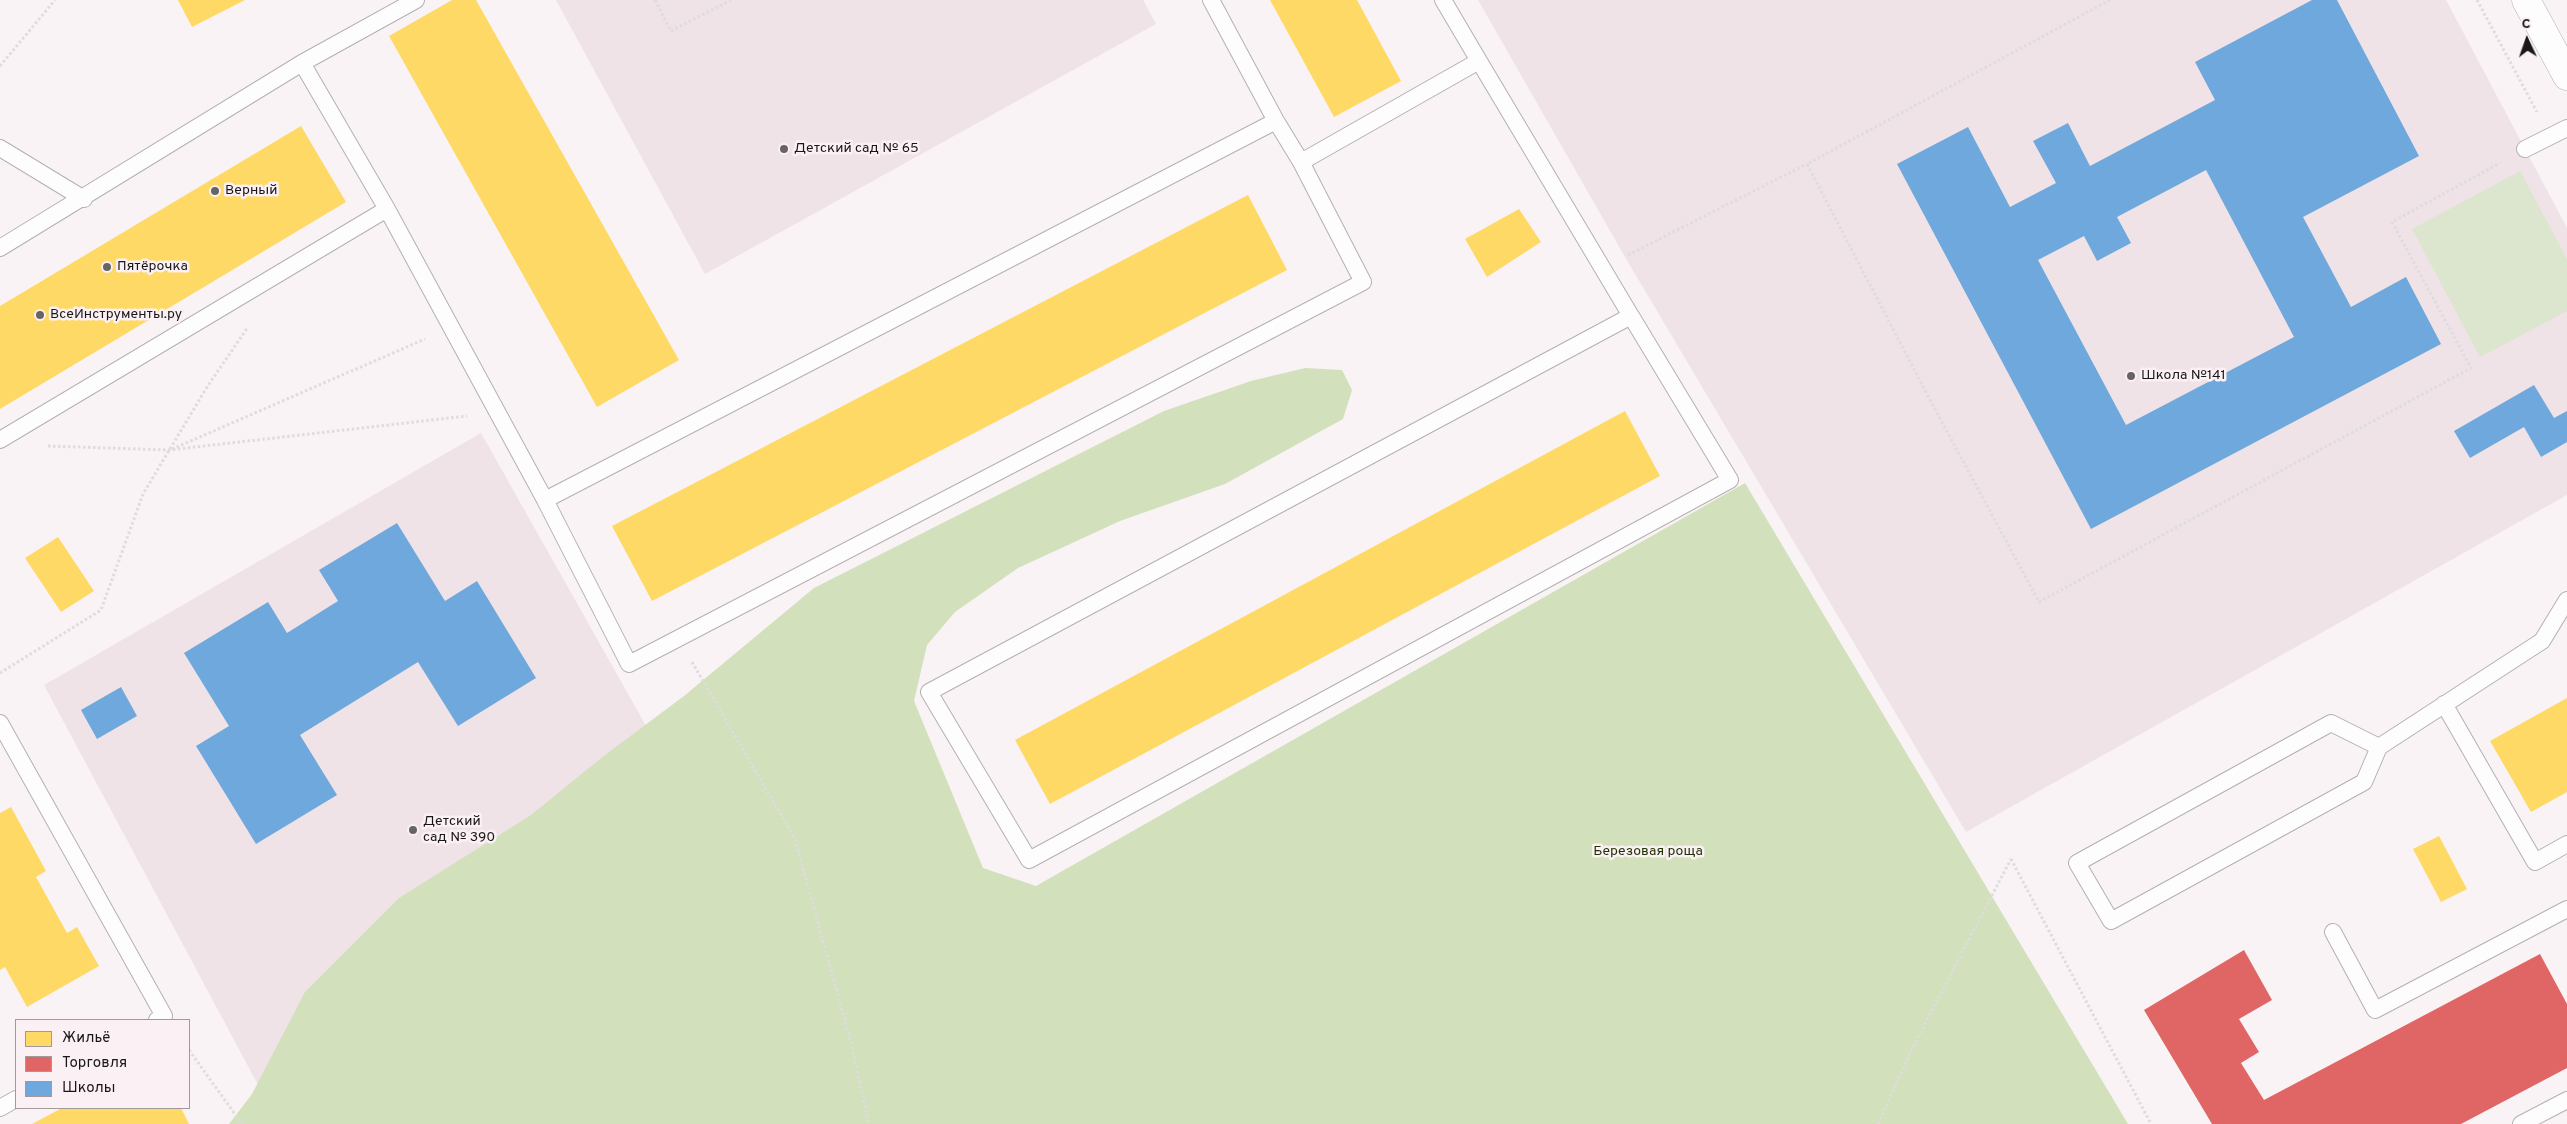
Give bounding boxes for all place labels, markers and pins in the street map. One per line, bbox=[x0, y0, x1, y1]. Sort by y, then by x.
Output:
place label: Детский сад № 65 bbox=[794, 141, 919, 157]
marker: Детский сад № 65 bbox=[778, 143, 790, 155]
place label: Верный bbox=[225, 183, 277, 199]
marker: Верный bbox=[209, 185, 221, 197]
place label: Пятёрочка bbox=[117, 259, 188, 275]
marker: Пятёрочка bbox=[101, 261, 113, 273]
place label: ВсеИнструменты.ру bbox=[50, 307, 182, 323]
marker: ВсеИнструменты.ру bbox=[34, 309, 46, 321]
place label: Школа №141 bbox=[2141, 368, 2226, 384]
marker: Школа №141 bbox=[2125, 370, 2137, 382]
place label: Детский сад № 390 bbox=[423, 814, 495, 846]
marker: Детский сад № 390 bbox=[407, 824, 419, 836]

